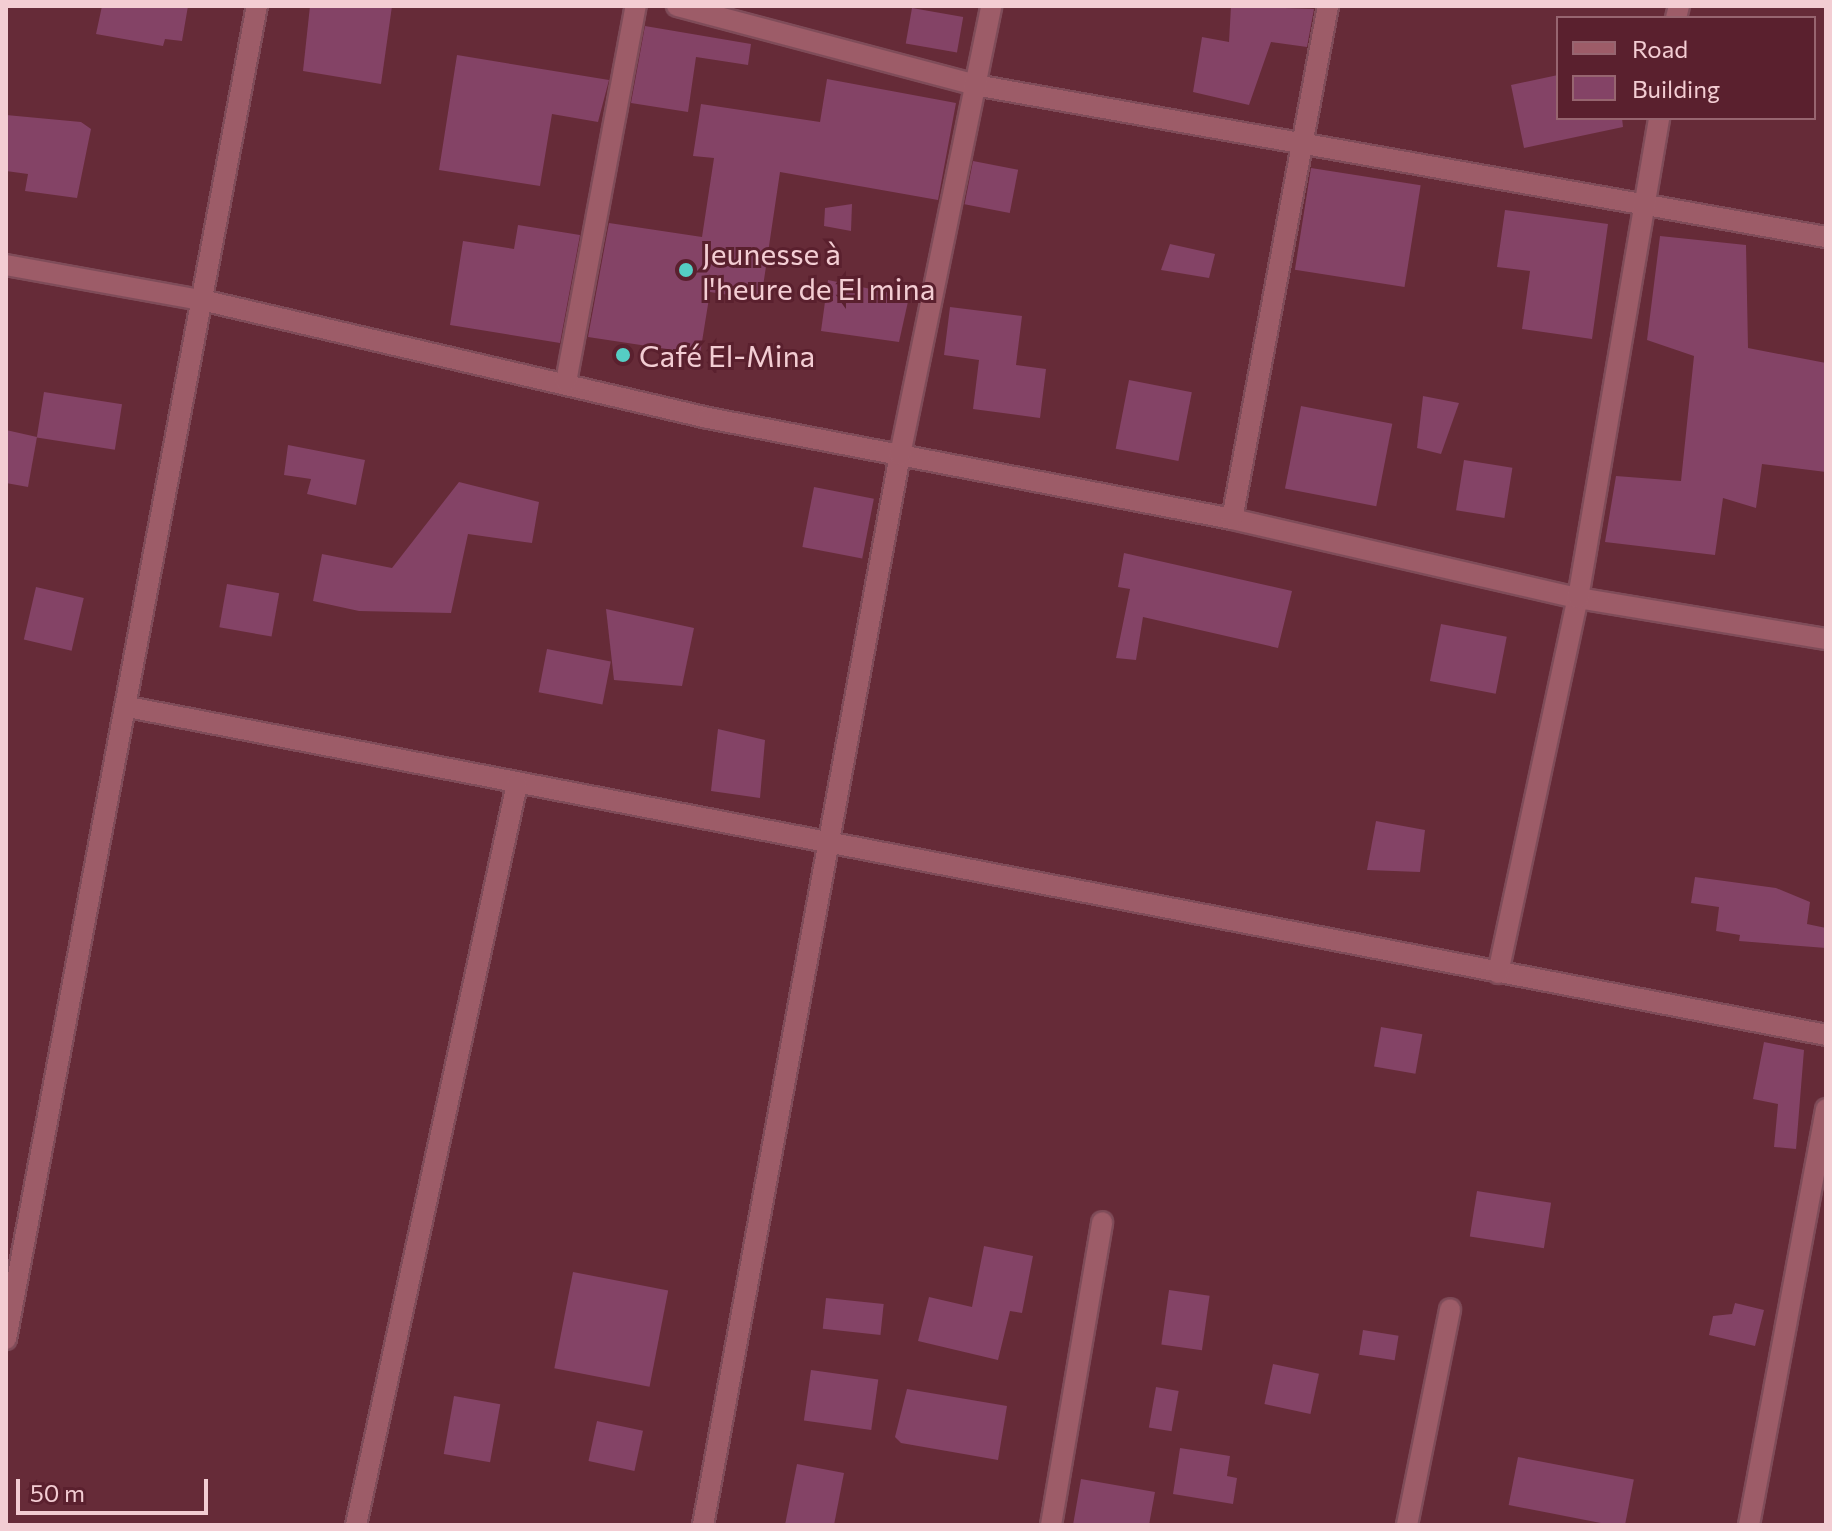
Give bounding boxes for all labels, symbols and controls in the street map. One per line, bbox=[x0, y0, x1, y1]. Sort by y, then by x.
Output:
legend bbox=[1556, 16, 1816, 120]
text: Road bbox=[1632, 34, 1688, 63]
text: Building bbox=[1632, 74, 1720, 103]
place label: Jeunesse à l'heure de El mina bbox=[702, 235, 935, 306]
marker: Jeunesse à l'heure de El mina bbox=[677, 261, 695, 279]
place label: Café El-Mina bbox=[639, 337, 815, 373]
marker: Café El-Mina bbox=[614, 346, 632, 364]
scale bar bbox=[20, 1463, 212, 1513]
text: 50 m bbox=[30, 1478, 85, 1507]

